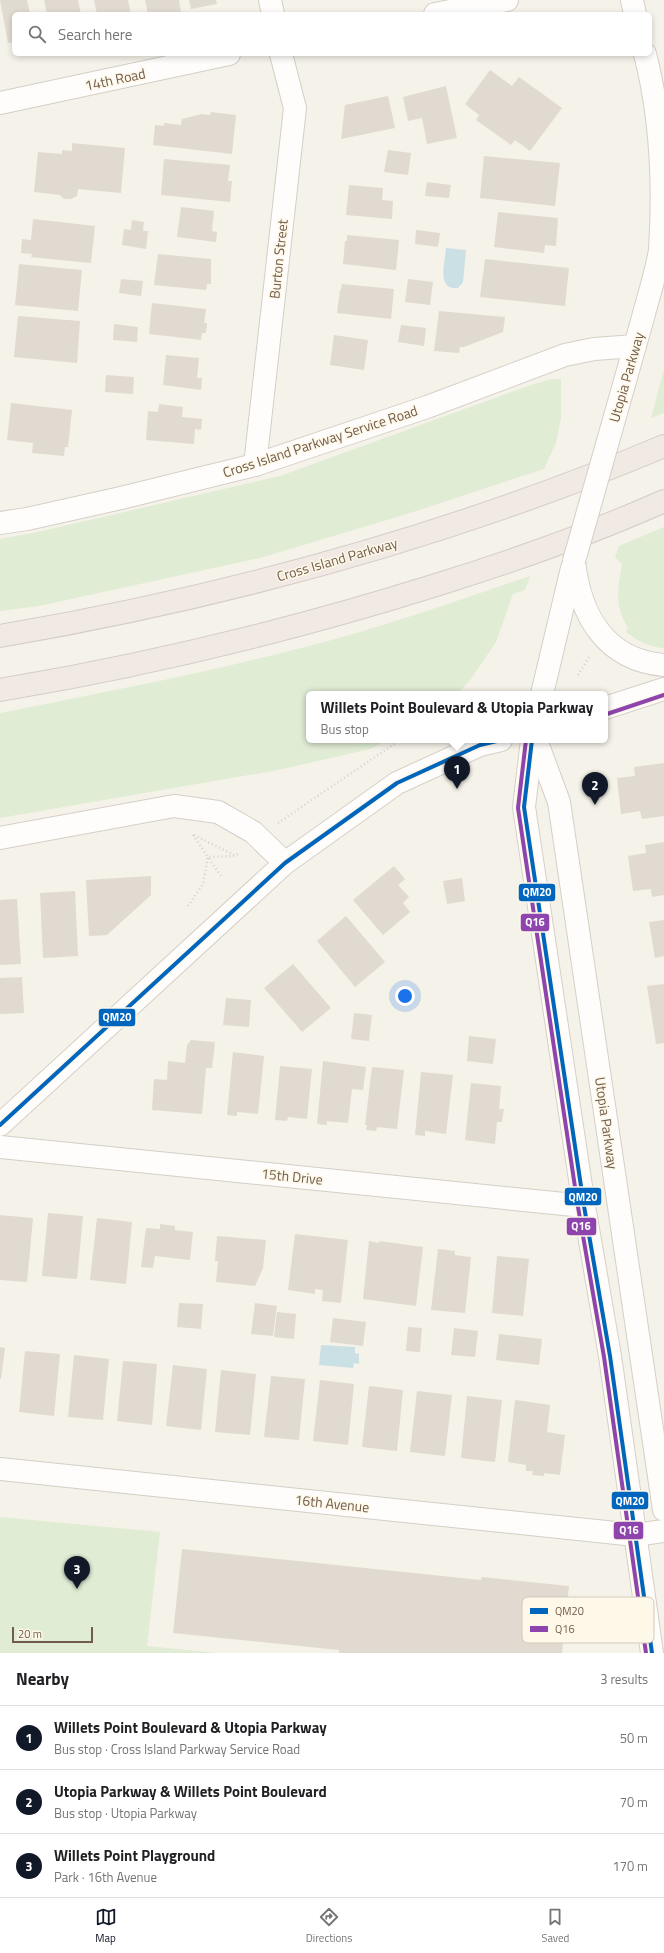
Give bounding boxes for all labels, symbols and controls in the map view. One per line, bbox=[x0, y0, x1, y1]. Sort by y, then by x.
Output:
search box bbox=[12, 12, 652, 56]
icon: search bbox=[26, 23, 48, 45]
text: Search here bbox=[58, 23, 132, 46]
street label: 14th Road bbox=[83, 62, 147, 96]
street label: Burton Street bbox=[263, 218, 293, 300]
street label: Utopia Parkway bbox=[603, 329, 649, 425]
street label: Cross Island Parkway Service Road bbox=[220, 400, 420, 482]
street label: Cross Island Parkway bbox=[274, 532, 400, 586]
popup bbox=[306, 691, 608, 743]
text: Willets Point Boulevard & Utopia Parkway bbox=[321, 696, 593, 719]
text: Bus stop bbox=[321, 719, 369, 739]
pin: 1 bbox=[444, 756, 470, 789]
pin: 2 bbox=[582, 772, 608, 805]
line badge: QM20 bbox=[518, 883, 556, 902]
text: QM20 bbox=[523, 884, 551, 900]
line badge: Q16 bbox=[520, 913, 550, 932]
text: Q16 bbox=[525, 914, 545, 930]
your location bbox=[395, 986, 415, 1006]
line badge: QM20 bbox=[98, 1008, 136, 1027]
text: QM20 bbox=[103, 1009, 131, 1025]
street label: Utopia Parkway bbox=[590, 1076, 624, 1171]
street label: 15th Drive bbox=[260, 1162, 324, 1190]
line badge: QM20 bbox=[564, 1187, 602, 1206]
text: QM20 bbox=[569, 1189, 597, 1205]
line badge: Q16 bbox=[566, 1217, 597, 1236]
text: Q16 bbox=[571, 1218, 591, 1234]
street label: 16th Avenue bbox=[294, 1489, 370, 1517]
line badge: QM20 bbox=[611, 1491, 649, 1510]
text: QM20 bbox=[616, 1493, 644, 1509]
line badge: Q16 bbox=[613, 1521, 644, 1540]
text: Q16 bbox=[619, 1522, 639, 1538]
pin: 3 bbox=[64, 1556, 90, 1589]
legend bbox=[522, 1597, 654, 1643]
text: QM20 bbox=[555, 1603, 584, 1619]
text: Q16 bbox=[555, 1621, 575, 1637]
scale bar bbox=[12, 1625, 93, 1644]
text: 20 m bbox=[18, 1626, 42, 1642]
text: Nearby bbox=[16, 1666, 69, 1692]
text: 3 results bbox=[600, 1669, 648, 1689]
text: Willets Point Boulevard & Utopia Parkway bbox=[54, 1716, 327, 1739]
text: 1 bbox=[25, 1728, 33, 1748]
text: 50 m bbox=[620, 1728, 648, 1748]
text: Bus stop · Cross Island Parkway Service Road bbox=[54, 1739, 300, 1759]
text: Utopia Parkway & Willets Point Boulevard bbox=[54, 1780, 327, 1803]
text: 2 bbox=[25, 1792, 33, 1812]
text: 70 m bbox=[620, 1792, 648, 1812]
text: Bus stop · Utopia Parkway bbox=[54, 1803, 197, 1823]
text: Willets Point Playground bbox=[54, 1844, 215, 1867]
text: 3 bbox=[25, 1856, 33, 1876]
text: 170 m bbox=[612, 1856, 648, 1876]
text: Park · 16th Avenue bbox=[54, 1867, 157, 1887]
tab: Map bbox=[95, 1906, 117, 1946]
tab: Directions bbox=[306, 1906, 352, 1946]
tab: Saved bbox=[541, 1906, 569, 1946]

